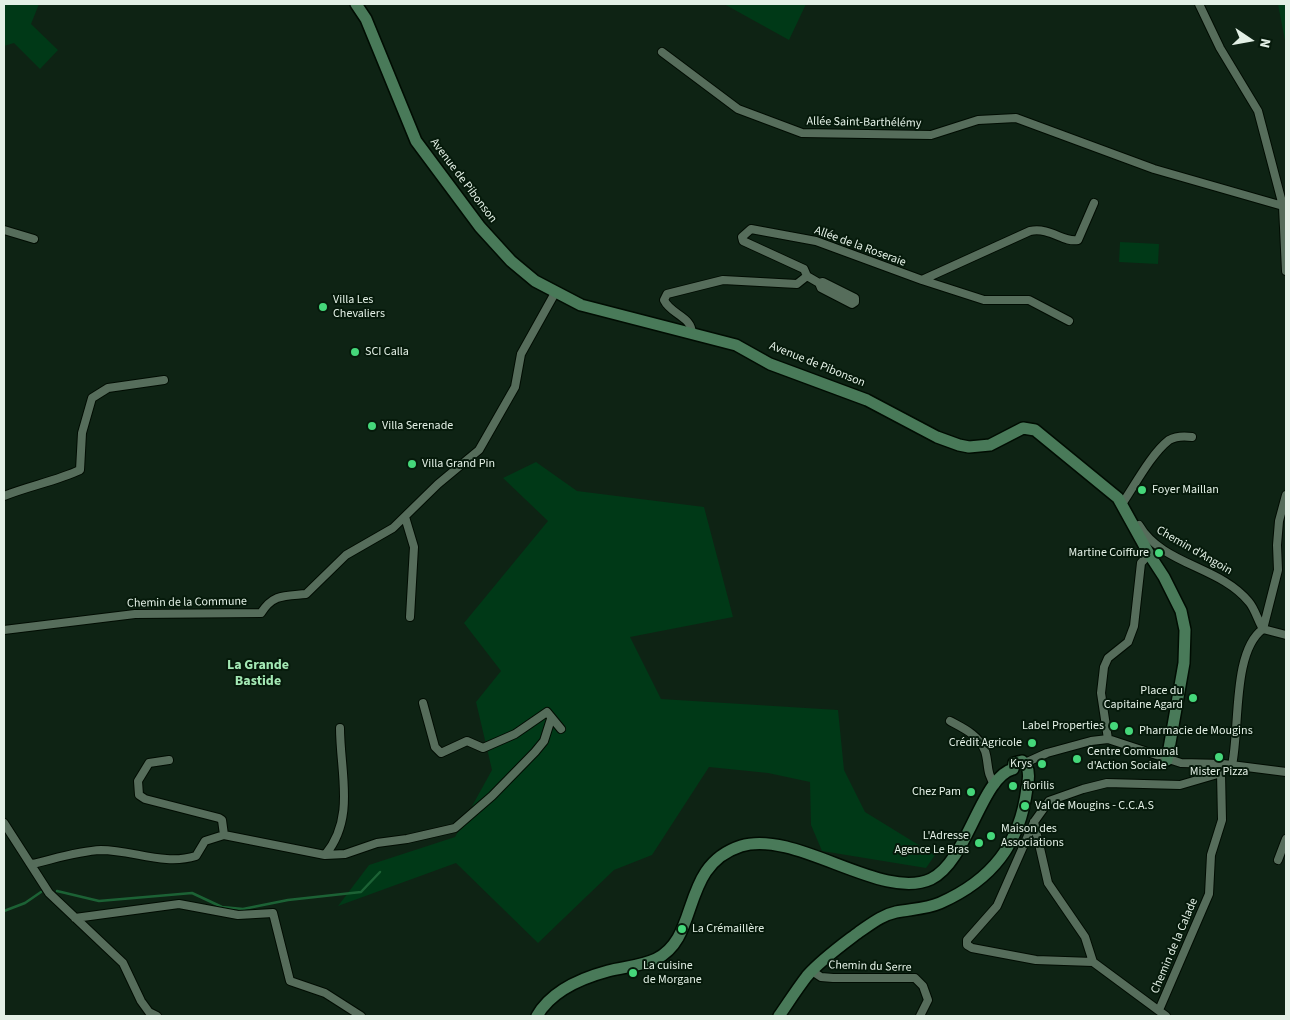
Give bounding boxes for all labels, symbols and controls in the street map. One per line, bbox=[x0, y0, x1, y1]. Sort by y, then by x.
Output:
north arrow bbox=[1225, 15, 1275, 65]
text: N bbox=[1254, 36, 1275, 50]
street label: Allée Saint-Barthélémy bbox=[807, 115, 921, 131]
street label: Avenue de Pibonson bbox=[427, 136, 499, 226]
street label: Allée de la Roseraie bbox=[812, 224, 908, 270]
place label: Villa Les Chevaliers bbox=[333, 293, 385, 321]
marker: Villa Les Chevaliers bbox=[317, 301, 329, 313]
street label: Avenue de Pibonson bbox=[767, 339, 867, 391]
place label: SCI Calla bbox=[365, 345, 409, 359]
marker: SCI Calla bbox=[349, 346, 361, 358]
place label: Villa Serenade bbox=[382, 419, 453, 433]
marker: Villa Serenade bbox=[366, 420, 378, 432]
place label: Villa Grand Pin bbox=[422, 457, 495, 471]
marker: Villa Grand Pin bbox=[406, 458, 418, 470]
place label: Foyer Maillan bbox=[1152, 483, 1219, 497]
marker: Foyer Maillan bbox=[1136, 484, 1148, 496]
street label: Chemin d'Angoin bbox=[1154, 523, 1234, 579]
place label: Martine Coiffure bbox=[1068, 546, 1149, 560]
marker: Martine Coiffure bbox=[1153, 547, 1165, 559]
street label: Chemin de la Commune bbox=[127, 595, 247, 611]
district label: La Grande Bastide bbox=[227, 658, 289, 690]
place label: Place du Capitaine Agard bbox=[1104, 684, 1183, 712]
marker: Place du Capitaine Agard bbox=[1187, 692, 1199, 704]
place label: Label Properties bbox=[1022, 719, 1104, 733]
marker: Label Properties bbox=[1108, 720, 1120, 732]
place label: Pharmacie de Mougins bbox=[1139, 724, 1253, 738]
marker: Pharmacie de Mougins bbox=[1123, 725, 1135, 737]
place label: Crédit Agricole bbox=[949, 736, 1022, 750]
marker: Crédit Agricole bbox=[1026, 737, 1038, 749]
place label: Centre Communal d'Action Sociale bbox=[1087, 745, 1178, 773]
marker: Mister Pizza bbox=[1213, 751, 1225, 763]
marker: Centre Communal d'Action Sociale bbox=[1071, 753, 1083, 765]
place label: Krys bbox=[1010, 757, 1032, 771]
marker: Krys bbox=[1036, 758, 1048, 770]
place label: Mister Pizza bbox=[1190, 765, 1248, 779]
place label: florilis bbox=[1023, 779, 1054, 793]
marker: florilis bbox=[1007, 780, 1019, 792]
place label: Chez Pam bbox=[912, 785, 961, 799]
marker: Chez Pam bbox=[965, 786, 977, 798]
place label: Val de Mougins - C.C.A.S bbox=[1035, 799, 1154, 813]
marker: Val de Mougins - C.C.A.S bbox=[1019, 800, 1031, 812]
place label: Maison des Associations bbox=[1001, 822, 1064, 850]
place label: L'Adresse Agence Le Bras bbox=[894, 829, 969, 857]
marker: Maison des Associations bbox=[985, 830, 997, 842]
marker: L'Adresse Agence Le Bras bbox=[973, 837, 985, 849]
street label: Chemin de la Calade bbox=[1148, 896, 1202, 996]
place label: La Crémaillère bbox=[692, 922, 764, 936]
marker: La Crémaillère bbox=[676, 923, 688, 935]
street label: Chemin du Serre bbox=[828, 958, 912, 976]
place label: La cuisine de Morgane bbox=[643, 959, 702, 987]
marker: La cuisine de Morgane bbox=[627, 967, 639, 979]

